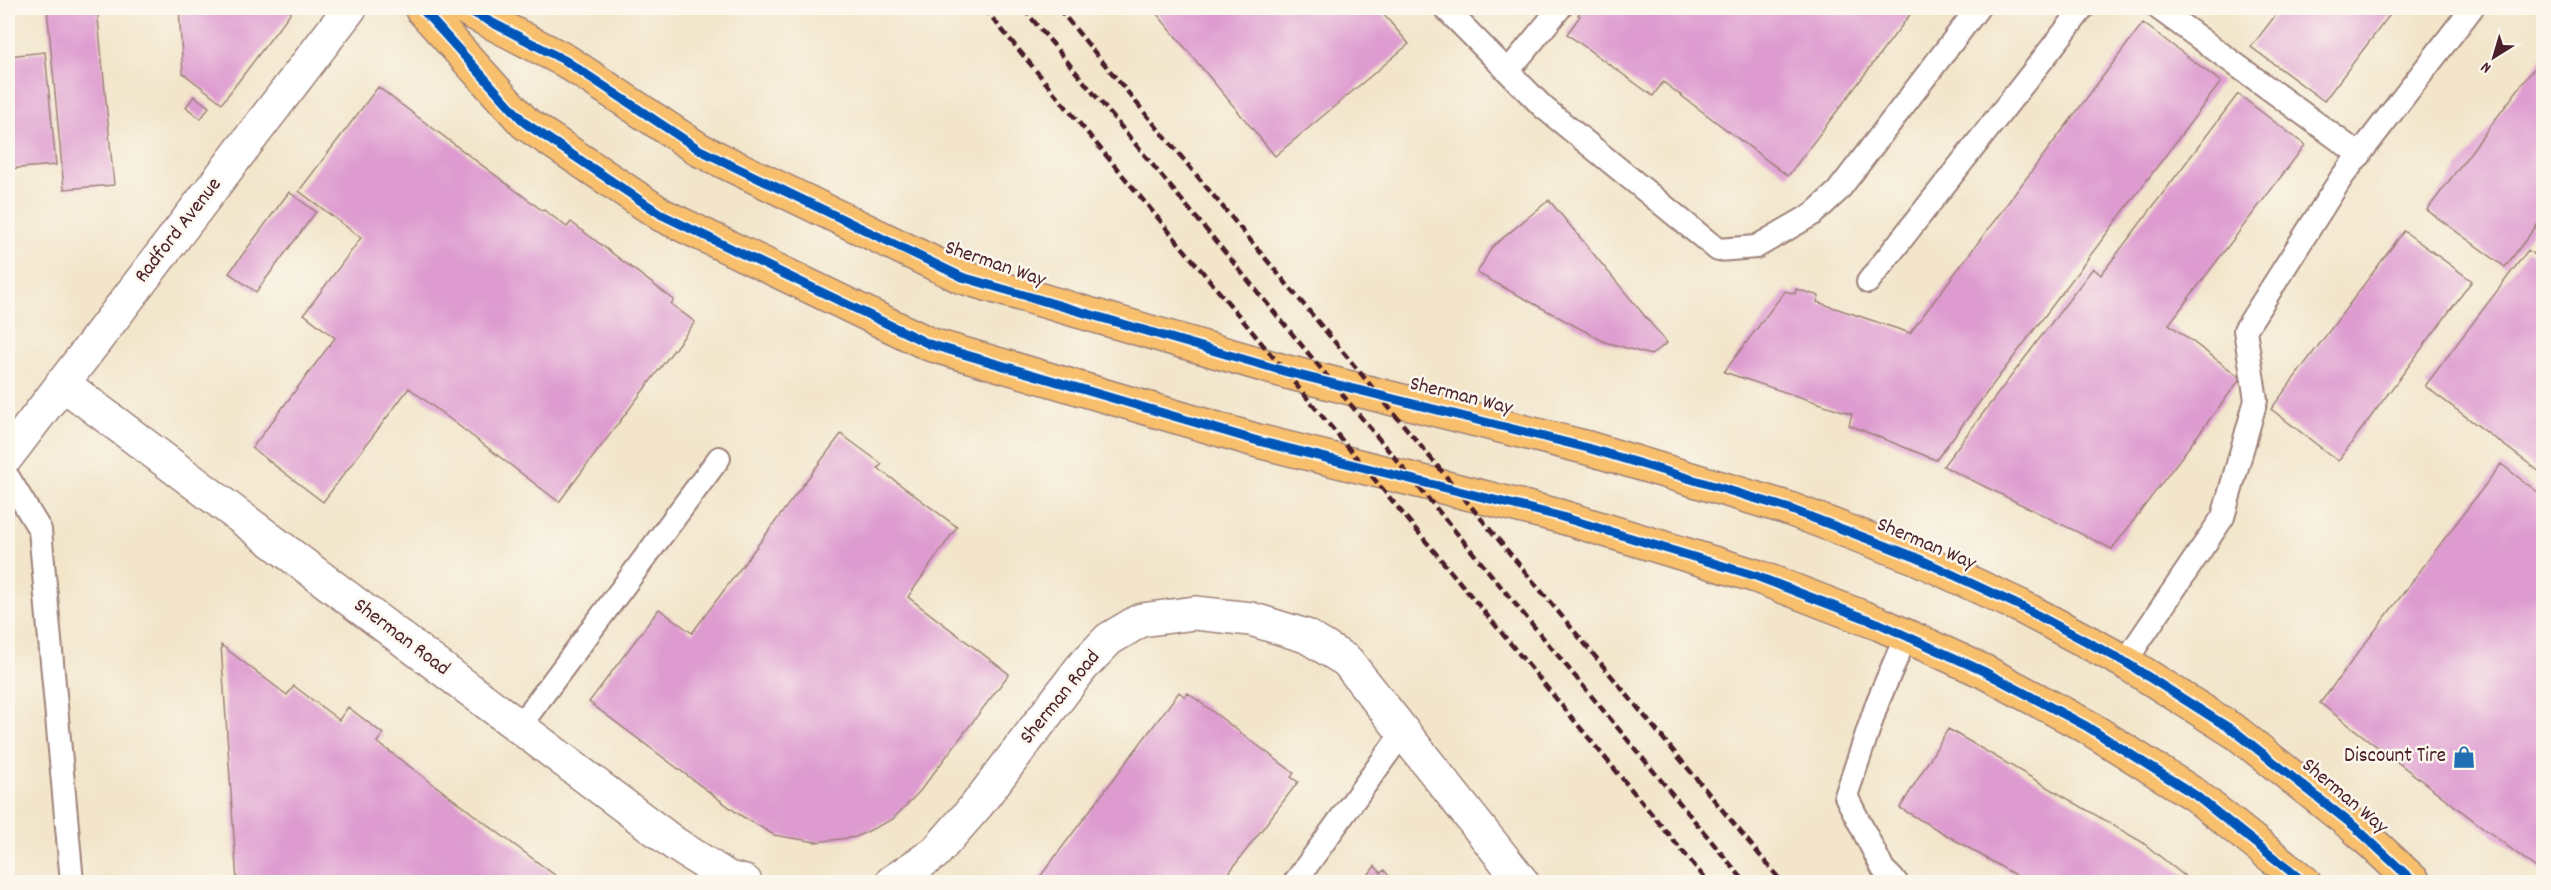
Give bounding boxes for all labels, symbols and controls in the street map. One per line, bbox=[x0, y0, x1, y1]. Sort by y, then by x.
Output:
north arrow bbox=[2464, 27, 2524, 87]
text: N bbox=[2476, 55, 2497, 79]
street label: Radford Avenue bbox=[128, 172, 230, 290]
street label: Sherman Way bbox=[940, 234, 1050, 296]
street label: Sherman Way bbox=[1406, 370, 1516, 424]
street label: Sherman Way bbox=[1872, 511, 1981, 580]
street label: Sherman Road bbox=[346, 592, 456, 684]
street label: Sherman Road bbox=[1013, 644, 1109, 752]
place label: Discount Tire bbox=[2344, 742, 2446, 772]
shop icon: Discount Tire bbox=[2451, 744, 2477, 770]
street label: Sherman Way bbox=[2294, 752, 2394, 843]

